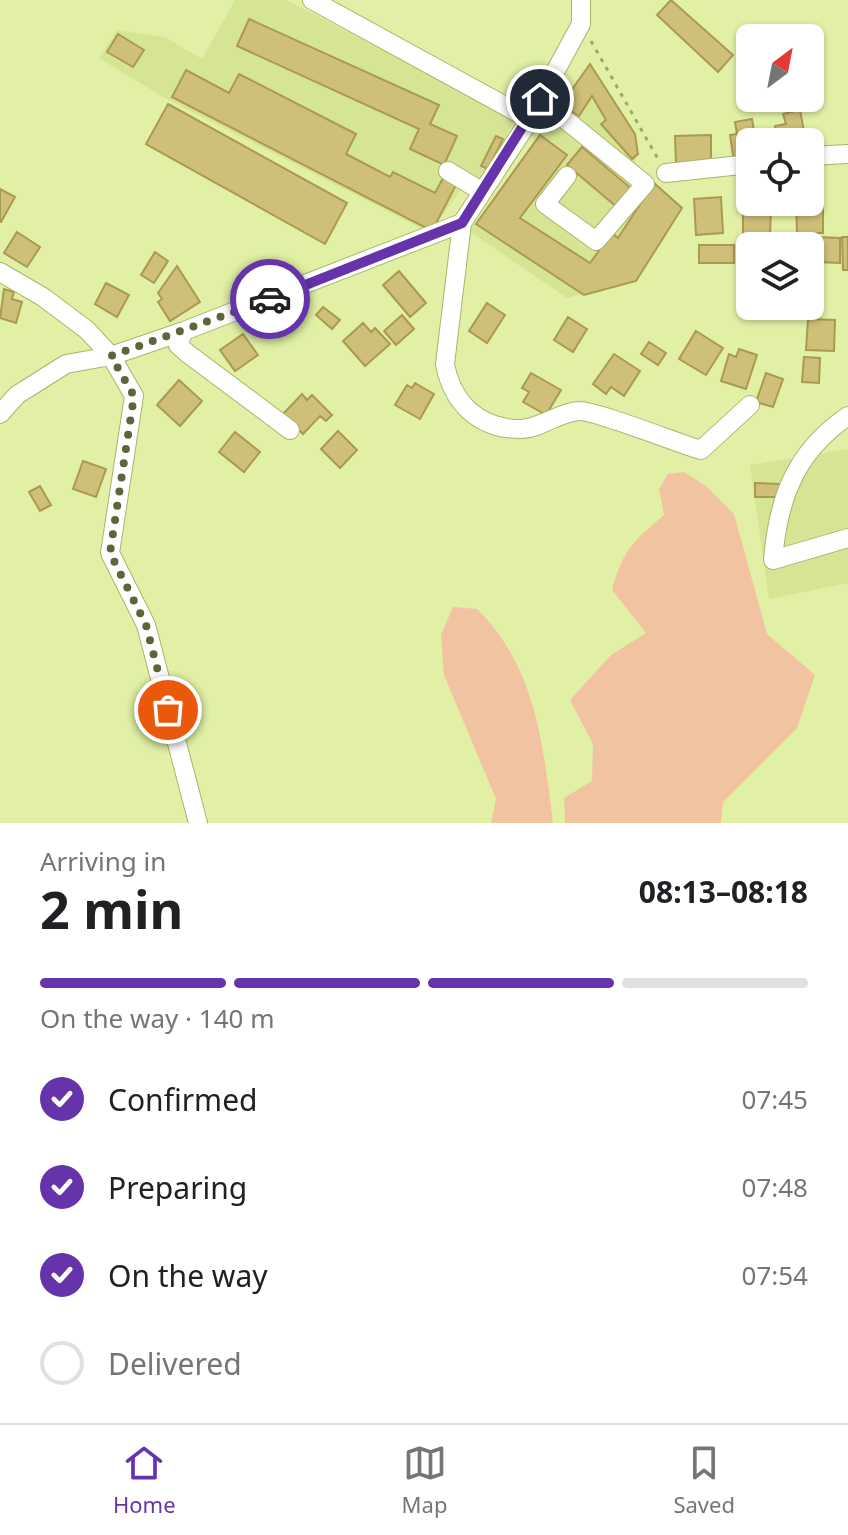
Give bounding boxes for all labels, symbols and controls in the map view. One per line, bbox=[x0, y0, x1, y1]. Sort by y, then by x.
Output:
north arrow bbox=[736, 24, 824, 112]
map controls bbox=[736, 24, 824, 320]
pin bbox=[506, 65, 574, 133]
icon: home bbox=[518, 77, 562, 121]
button: locate bbox=[736, 128, 824, 216]
button: layers bbox=[736, 232, 824, 320]
courier bbox=[230, 259, 310, 339]
icon: car bbox=[248, 277, 292, 321]
pin bbox=[134, 676, 202, 744]
icon: bag bbox=[146, 688, 190, 732]
text: Arriving in bbox=[40, 843, 166, 879]
text: 08:13–08:18 bbox=[639, 871, 808, 912]
text: 2 min bbox=[40, 873, 183, 944]
text: On the way · 140 m bbox=[40, 1000, 274, 1036]
icon: check bbox=[40, 1077, 84, 1121]
text: Confirmed bbox=[108, 1079, 258, 1120]
text: 07:45 bbox=[742, 1081, 808, 1117]
icon: check bbox=[40, 1165, 84, 1209]
text: Preparing bbox=[108, 1167, 247, 1208]
text: 07:48 bbox=[742, 1169, 808, 1205]
icon: check bbox=[40, 1253, 84, 1297]
text: On the way bbox=[108, 1255, 268, 1296]
text: 07:54 bbox=[742, 1257, 808, 1293]
text: Delivered bbox=[108, 1343, 242, 1384]
tab: Home bbox=[113, 1441, 176, 1519]
tab: Map bbox=[402, 1441, 447, 1519]
tab: Saved bbox=[673, 1441, 735, 1519]

